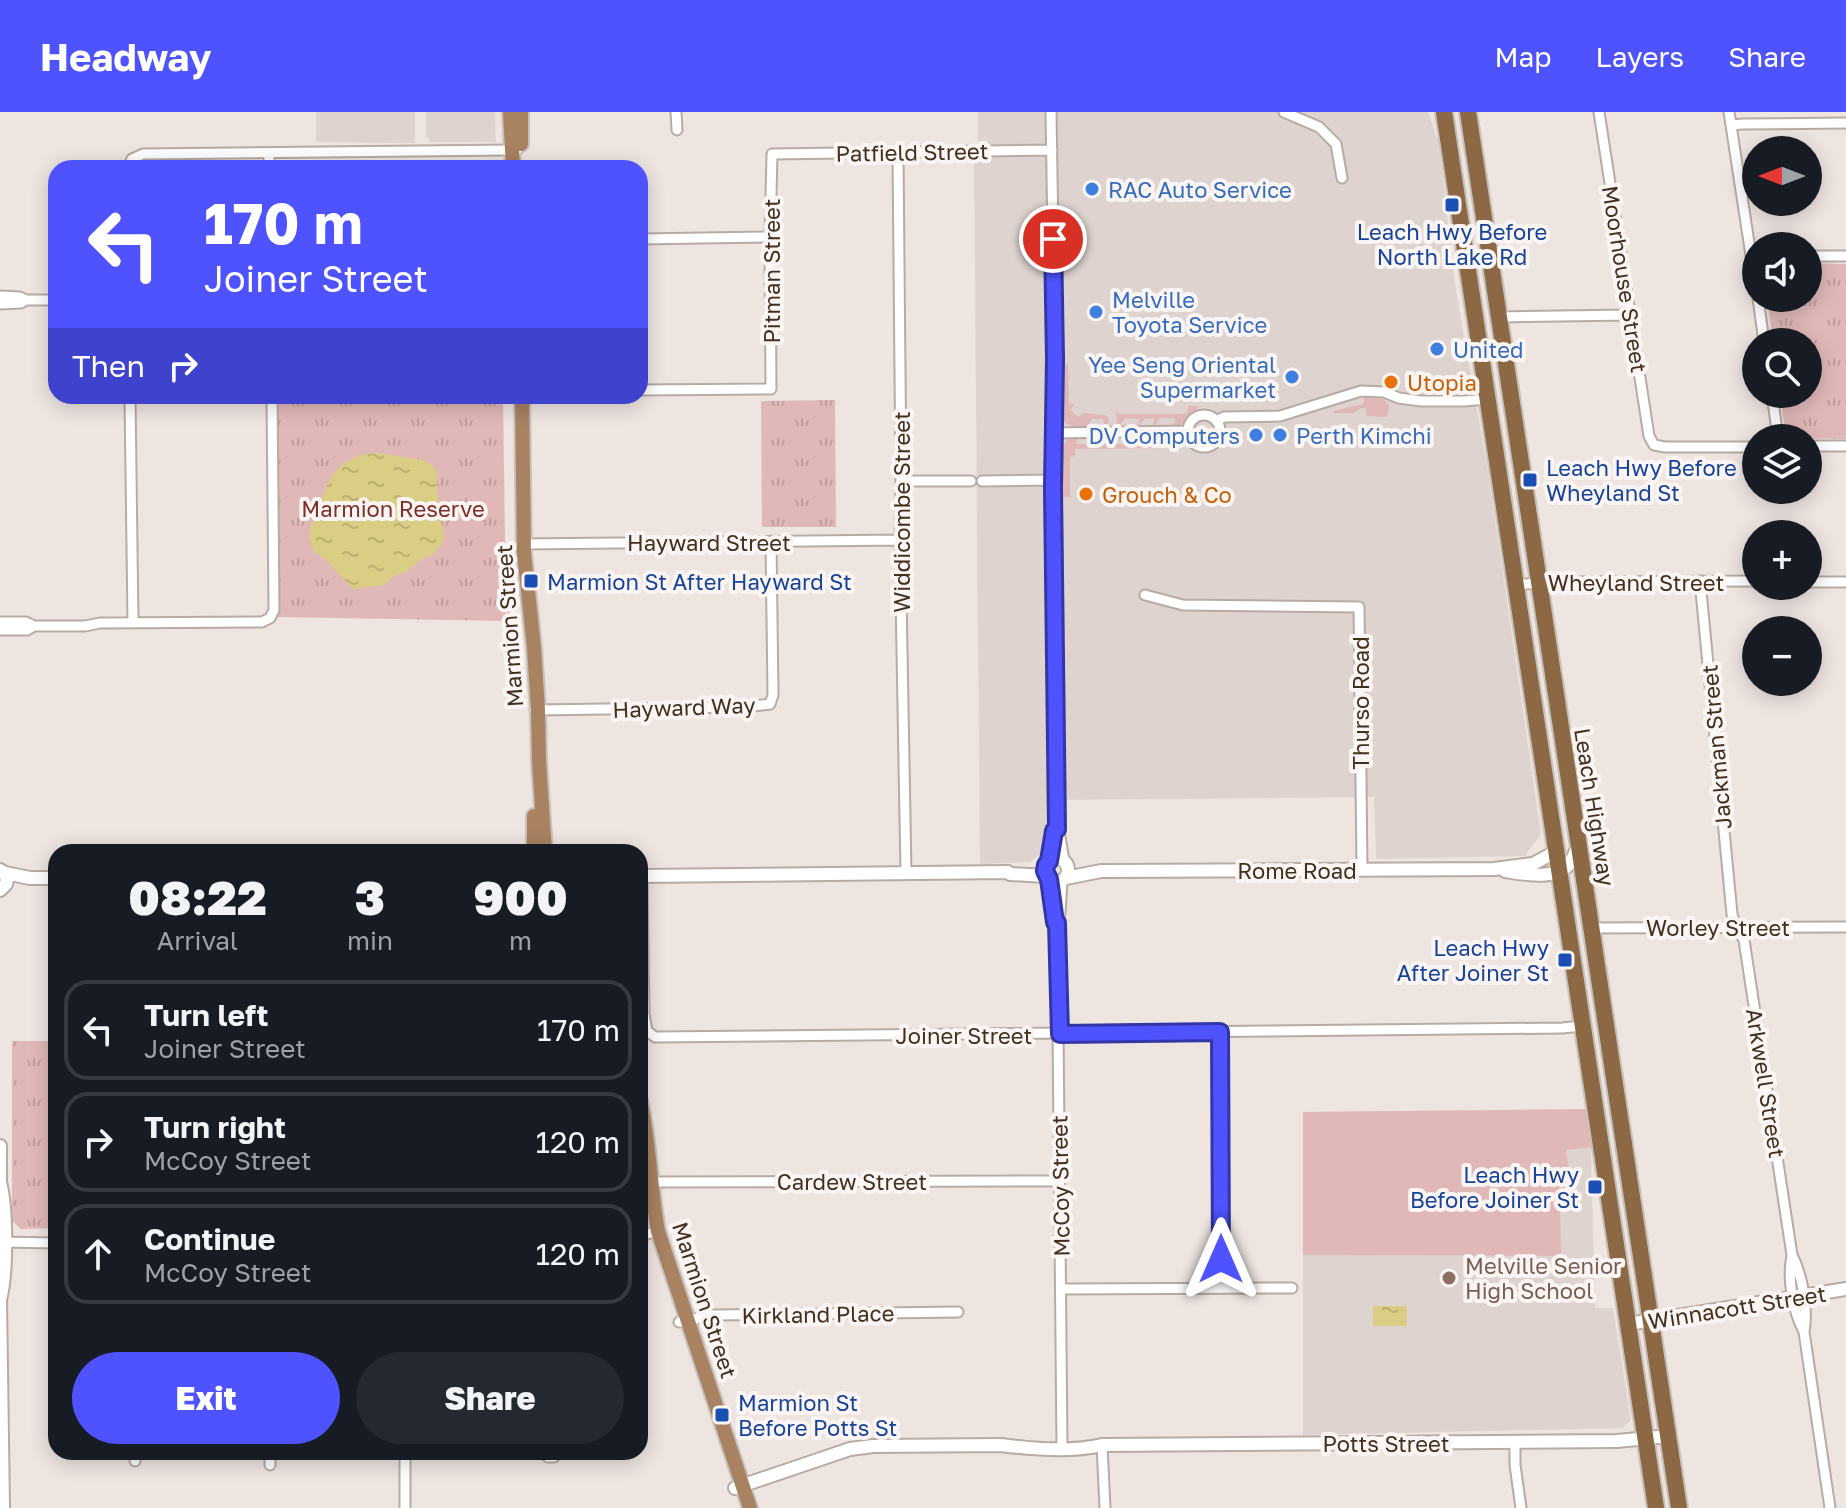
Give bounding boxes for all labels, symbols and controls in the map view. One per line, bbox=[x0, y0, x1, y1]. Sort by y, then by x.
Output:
text: Headway bbox=[40, 34, 212, 79]
text: Map bbox=[1494, 40, 1552, 73]
text: Layers bbox=[1596, 40, 1684, 73]
text: Share bbox=[1728, 40, 1806, 73]
north arrow bbox=[1742, 136, 1822, 216]
map controls bbox=[1742, 136, 1822, 696]
street label: Patfield Street bbox=[835, 137, 989, 167]
place label: RAC Auto Service bbox=[1108, 176, 1292, 203]
marker: RAC Auto Service bbox=[1083, 180, 1101, 198]
street label: Moorhouse Street bbox=[1597, 184, 1653, 374]
text: 170 m bbox=[204, 189, 363, 256]
icon: left bbox=[72, 192, 176, 296]
marker: Leach Hwy Before North Lake Rd bbox=[1443, 196, 1461, 214]
street label: Pitman Street bbox=[758, 198, 785, 344]
pin bbox=[1019, 205, 1087, 273]
icon: arrive bbox=[1031, 217, 1075, 261]
place label: Leach Hwy Before North Lake Rd bbox=[1357, 218, 1547, 270]
button: sound bbox=[1742, 232, 1822, 312]
text: Joiner Street bbox=[204, 257, 428, 300]
place label: Melville Toyota Service bbox=[1112, 286, 1267, 338]
marker: Melville Toyota Service bbox=[1087, 303, 1105, 321]
button: search bbox=[1742, 328, 1822, 408]
place label: United bbox=[1453, 336, 1524, 363]
marker: United bbox=[1428, 340, 1446, 358]
icon: right bbox=[161, 344, 205, 388]
text: Then bbox=[72, 348, 145, 384]
place label: Yee Seng Oriental Supermarket bbox=[1088, 351, 1276, 403]
marker: Yee Seng Oriental Supermarket bbox=[1283, 368, 1301, 386]
place label: Utopia bbox=[1407, 369, 1477, 396]
marker: Utopia bbox=[1382, 373, 1400, 391]
street label: Widdicombe Street bbox=[888, 411, 915, 613]
place label: DV Computers bbox=[1089, 422, 1240, 449]
place label: Perth Kimchi bbox=[1296, 422, 1432, 449]
button: layers bbox=[1742, 424, 1822, 504]
marker: DV Computers bbox=[1247, 426, 1265, 444]
marker: Perth Kimchi bbox=[1271, 426, 1289, 444]
place label: Leach Hwy Before Wheyland St bbox=[1546, 454, 1737, 506]
marker: Leach Hwy Before Wheyland St bbox=[1521, 471, 1539, 489]
place label: Grouch & Co bbox=[1102, 481, 1232, 508]
marker: Grouch & Co bbox=[1077, 485, 1095, 503]
park label: Marmion Reserve bbox=[301, 495, 485, 522]
button: + bbox=[1742, 520, 1822, 600]
street label: Hayward Street bbox=[627, 529, 791, 556]
street label: Marmion Street bbox=[490, 544, 528, 708]
place label: Marmion St After Hayward St bbox=[547, 568, 852, 595]
street label: Wheyland Street bbox=[1548, 569, 1724, 596]
marker: Marmion St After Hayward St bbox=[522, 572, 540, 590]
button: − bbox=[1742, 616, 1822, 696]
street label: Thurso Road bbox=[1347, 636, 1374, 770]
street label: Jackman Street bbox=[1695, 664, 1737, 830]
street label: Hayward Way bbox=[612, 691, 756, 723]
street label: Leach Highway bbox=[1569, 726, 1621, 888]
street label: Rome Road bbox=[1237, 857, 1357, 884]
text: 08:22 bbox=[128, 868, 267, 926]
text: 3 bbox=[355, 868, 385, 926]
text: 900 bbox=[473, 868, 568, 926]
street label: Worley Street bbox=[1646, 914, 1790, 941]
text: Arrival bbox=[157, 925, 238, 956]
text: min bbox=[347, 925, 393, 956]
text: m bbox=[509, 925, 532, 956]
place label: Leach Hwy After Joiner St bbox=[1397, 934, 1549, 986]
marker: Leach Hwy After Joiner St bbox=[1556, 951, 1574, 969]
text: Turn left bbox=[144, 997, 269, 1033]
street label: Arkwell Street bbox=[1741, 1006, 1791, 1160]
icon: left bbox=[76, 1008, 120, 1052]
text: 170 m bbox=[537, 1012, 620, 1048]
street label: Joiner Street bbox=[896, 1022, 1032, 1049]
text: Joiner Street bbox=[144, 1033, 306, 1064]
text: Turn right bbox=[144, 1109, 286, 1145]
street label: McCoy Street bbox=[1045, 1115, 1075, 1257]
icon: right bbox=[76, 1120, 120, 1164]
text: 120 m bbox=[535, 1124, 620, 1160]
text: McCoy Street bbox=[144, 1145, 311, 1176]
place label: Leach Hwy Before Joiner St bbox=[1410, 1161, 1579, 1213]
street label: Cardew Street bbox=[777, 1168, 927, 1195]
marker: Leach Hwy Before Joiner St bbox=[1586, 1178, 1604, 1196]
position arrow bbox=[1179, 1217, 1263, 1301]
street label: Marmion Street bbox=[667, 1218, 743, 1382]
text: Continue bbox=[144, 1221, 275, 1257]
icon: ahead bbox=[76, 1232, 120, 1276]
text: 120 m bbox=[535, 1236, 620, 1272]
place label: Melville Senior High School bbox=[1465, 1252, 1622, 1304]
text: McCoy Street bbox=[144, 1257, 311, 1288]
marker: Melville Senior High School bbox=[1440, 1269, 1458, 1287]
street label: Winnacott Street bbox=[1646, 1280, 1828, 1334]
street label: Kirkland Place bbox=[741, 1299, 895, 1329]
button: Exit bbox=[72, 1352, 340, 1444]
button: Share bbox=[356, 1352, 624, 1444]
place label: Marmion St Before Potts St bbox=[738, 1389, 897, 1441]
marker: Marmion St Before Potts St bbox=[713, 1406, 731, 1424]
street label: Potts Street bbox=[1322, 1430, 1450, 1457]

